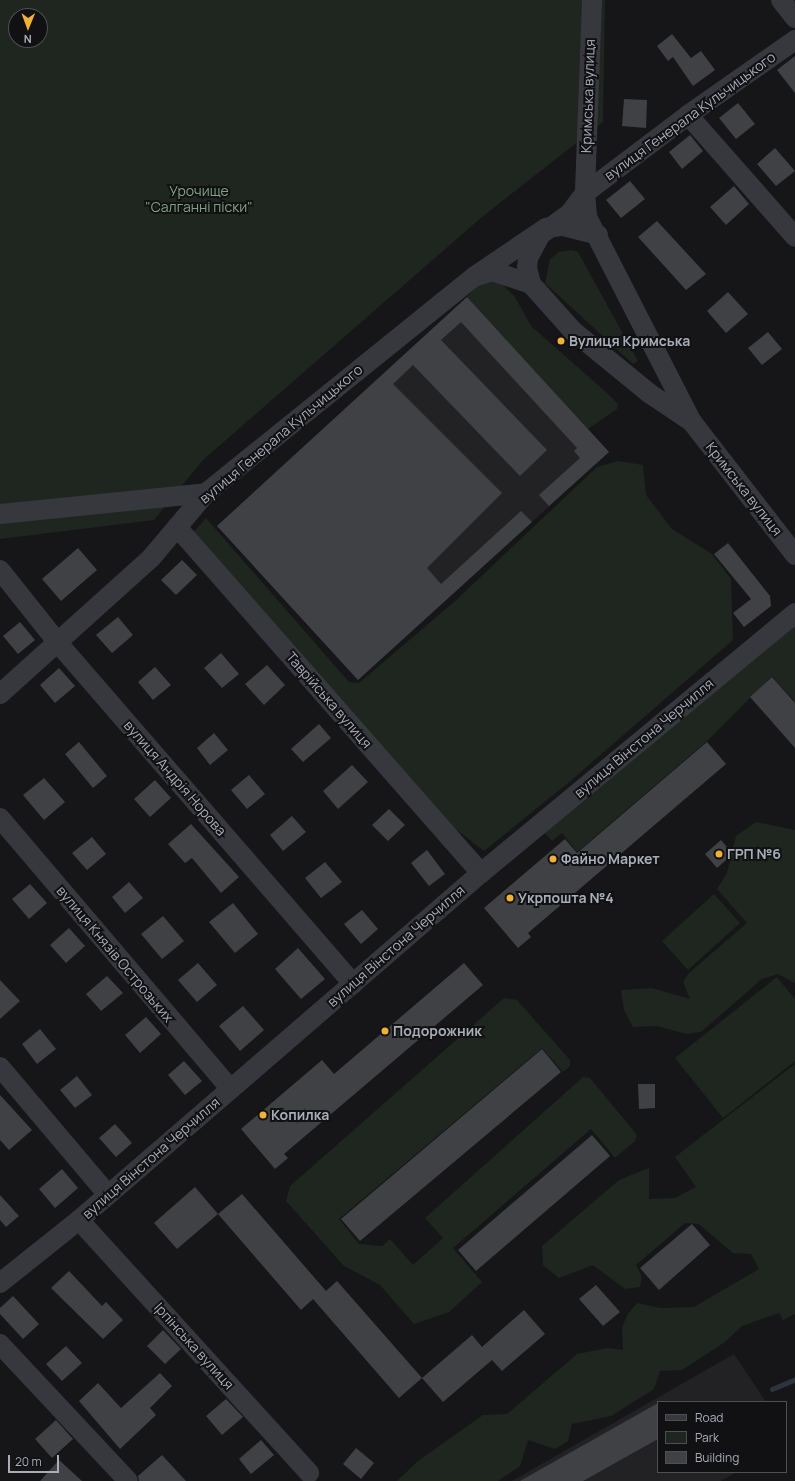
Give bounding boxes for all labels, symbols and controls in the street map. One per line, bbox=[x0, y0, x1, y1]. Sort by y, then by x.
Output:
north arrow bbox=[8, 8, 48, 48]
text: N bbox=[24, 32, 32, 47]
street label: Кримська вулиця bbox=[578, 39, 598, 153]
street label: вулиця Генерала Кульчицького bbox=[601, 48, 779, 184]
park label: Урочище "Салганні піски" bbox=[145, 183, 253, 216]
place label: Вулиця Кримська bbox=[569, 333, 690, 349]
marker: Вулиця Кримська bbox=[556, 336, 566, 346]
street label: вулиця Генерала Кульчицького bbox=[196, 361, 366, 507]
street label: Кримська вулиця bbox=[702, 439, 786, 539]
street label: Таврійська вулиця bbox=[283, 648, 375, 752]
street label: вулиця Вінстона Черчилля bbox=[571, 675, 717, 801]
street label: вулиця Андрія Норова bbox=[120, 717, 230, 839]
place label: ГРП №6 bbox=[727, 846, 781, 862]
marker: ГРП №6 bbox=[714, 849, 724, 859]
place label: Файно Маркет bbox=[561, 851, 660, 867]
marker: Файно Маркет bbox=[548, 854, 558, 864]
street label: вулиця Князів Острозьких bbox=[53, 882, 177, 1026]
street label: вулиця Вінстона Черчилля bbox=[324, 882, 468, 1010]
place label: Укрпошта №4 bbox=[518, 890, 614, 906]
marker: Укрпошта №4 bbox=[505, 893, 515, 903]
place label: Подорожник bbox=[393, 1023, 482, 1039]
marker: Подорожник bbox=[380, 1026, 390, 1036]
street label: вулиця Вінстона Черчилля bbox=[79, 1094, 223, 1222]
place label: Копилка bbox=[271, 1107, 329, 1123]
marker: Копилка bbox=[258, 1110, 268, 1120]
street label: Ірпінська вулиця bbox=[151, 1299, 237, 1393]
legend bbox=[657, 1401, 787, 1473]
text: Road bbox=[695, 1409, 723, 1426]
text: Park bbox=[695, 1429, 719, 1446]
scale bar bbox=[10, 1447, 61, 1473]
text: Building bbox=[695, 1449, 739, 1466]
text: 20 m bbox=[15, 1453, 42, 1470]

